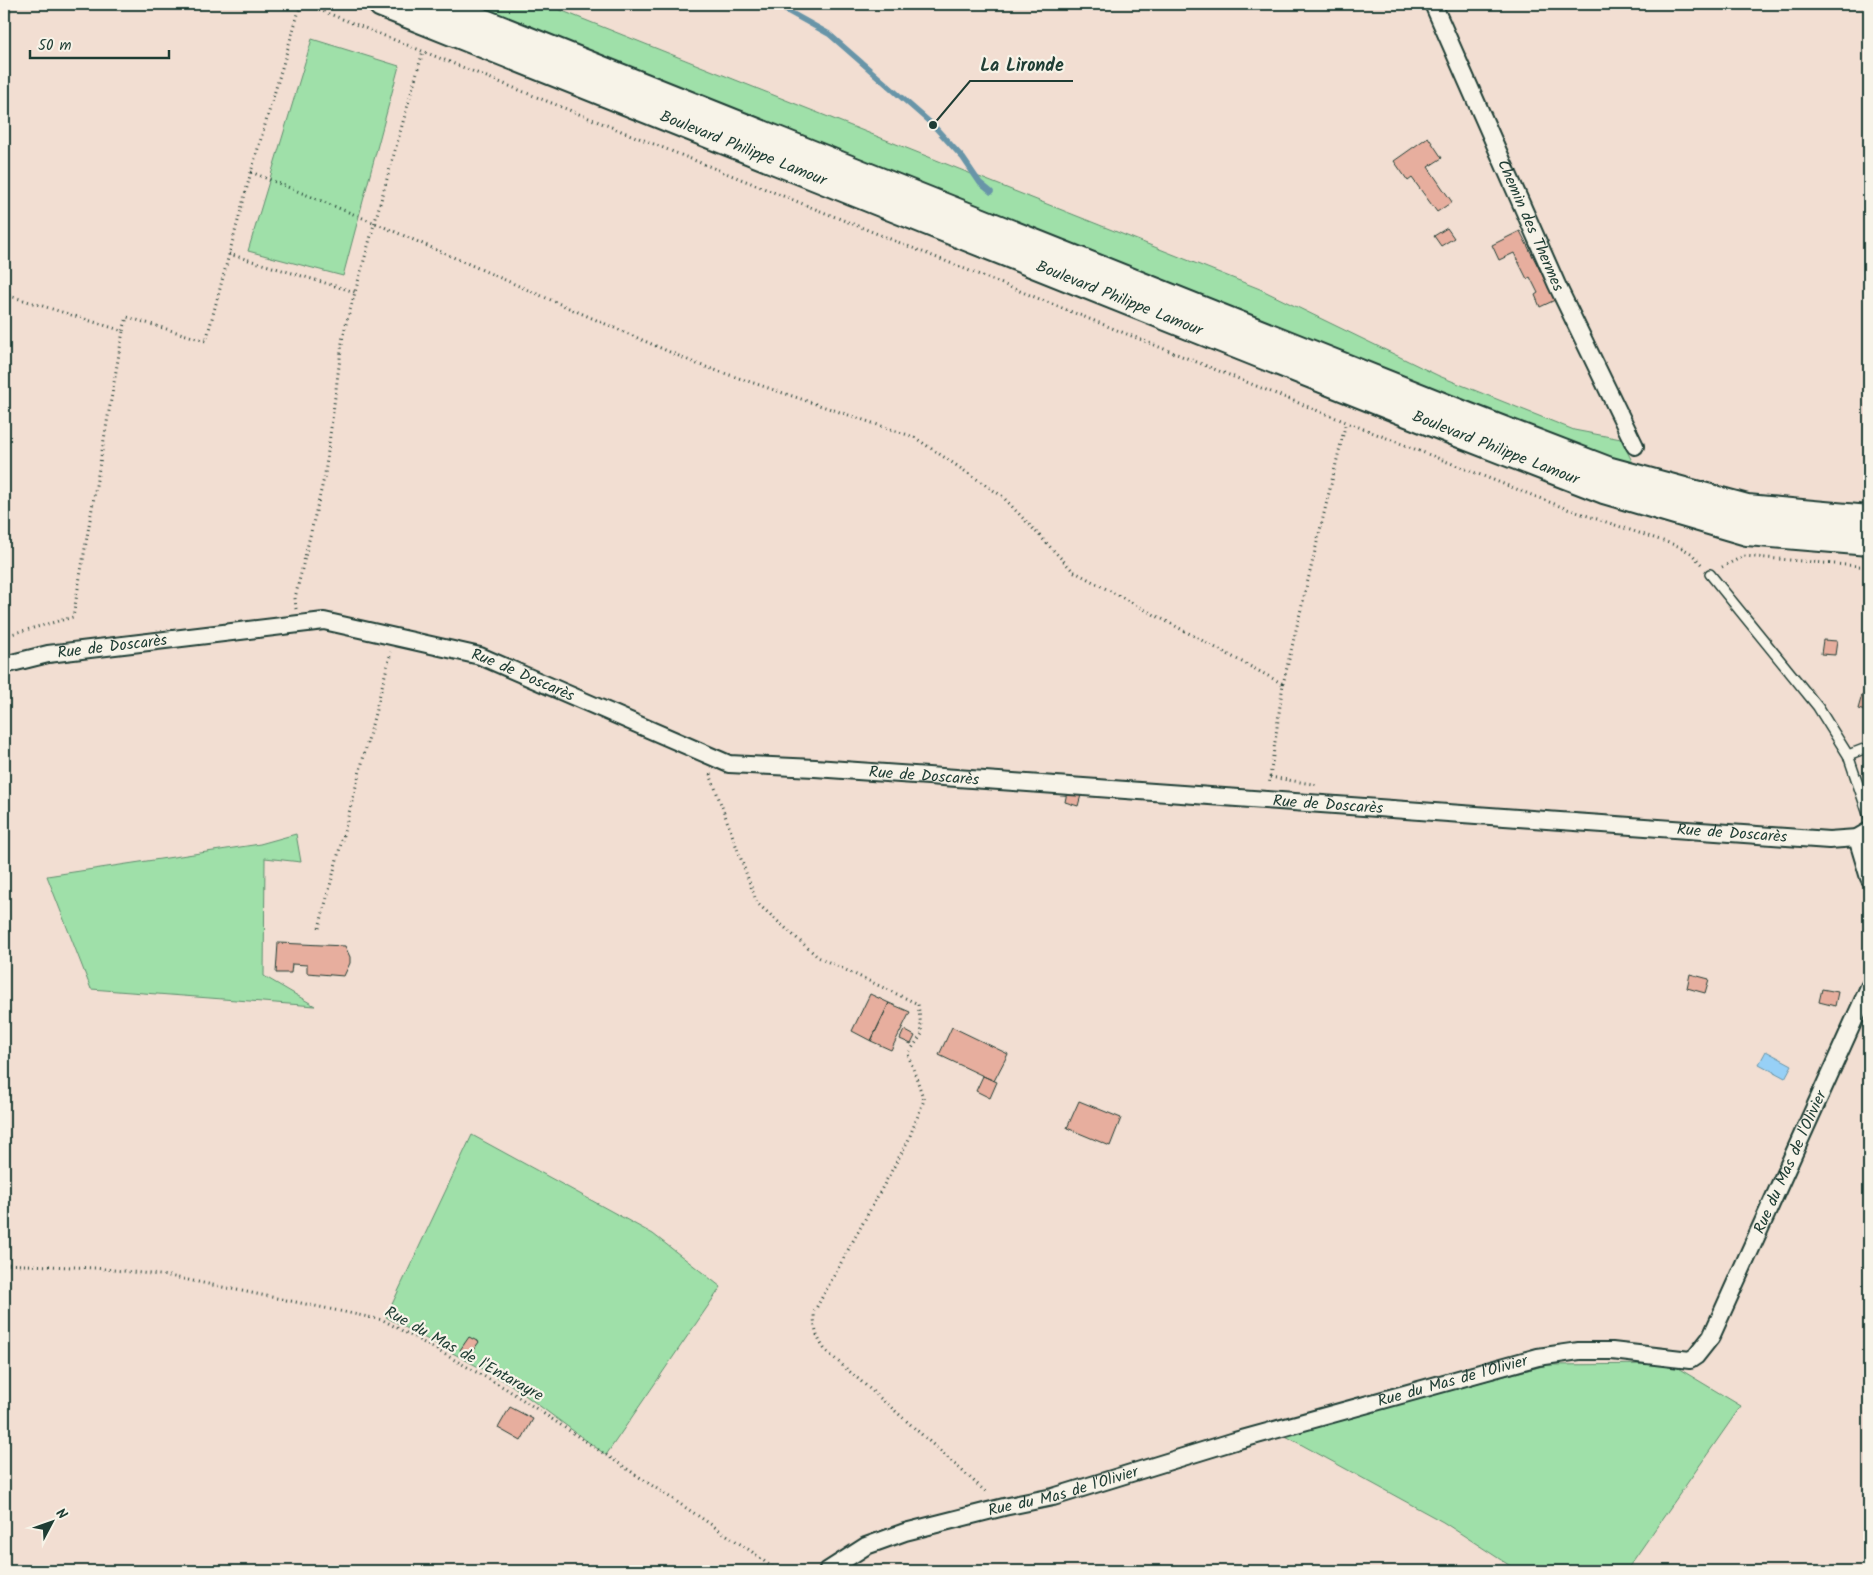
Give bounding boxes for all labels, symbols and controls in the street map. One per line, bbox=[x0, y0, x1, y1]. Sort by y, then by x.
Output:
scale bar bbox=[30, 28, 169, 60]
text: 50 m bbox=[38, 34, 72, 58]
callout: La Lironde bbox=[970, 48, 1073, 81]
text: La Lironde bbox=[980, 52, 1064, 81]
street label: Boulevard Philippe Lamour bbox=[656, 104, 832, 193]
street label: Chemin des Thermes bbox=[1491, 156, 1571, 296]
street label: Boulevard Philippe Lamour bbox=[1033, 254, 1208, 343]
street label: Boulevard Philippe Lamour bbox=[1409, 404, 1585, 492]
street label: Rue de Doscarès bbox=[56, 627, 169, 665]
street label: Rue de Doscarès bbox=[469, 642, 579, 708]
street label: Rue de Doscarès bbox=[868, 759, 980, 792]
street label: Rue de Doscarès bbox=[1272, 788, 1384, 821]
street label: Rue de Doscarès bbox=[1676, 817, 1788, 850]
street label: Rue du Mas de l'Olivier bbox=[1747, 1085, 1834, 1238]
street label: Rue du Mas de l'Entarayre bbox=[380, 1300, 548, 1408]
street label: Rue du Mas de l'Olivier bbox=[1375, 1348, 1532, 1413]
street label: Rue du Mas de l'Olivier bbox=[985, 1459, 1143, 1523]
north arrow bbox=[28, 1498, 78, 1548]
text: N bbox=[50, 1504, 72, 1525]

